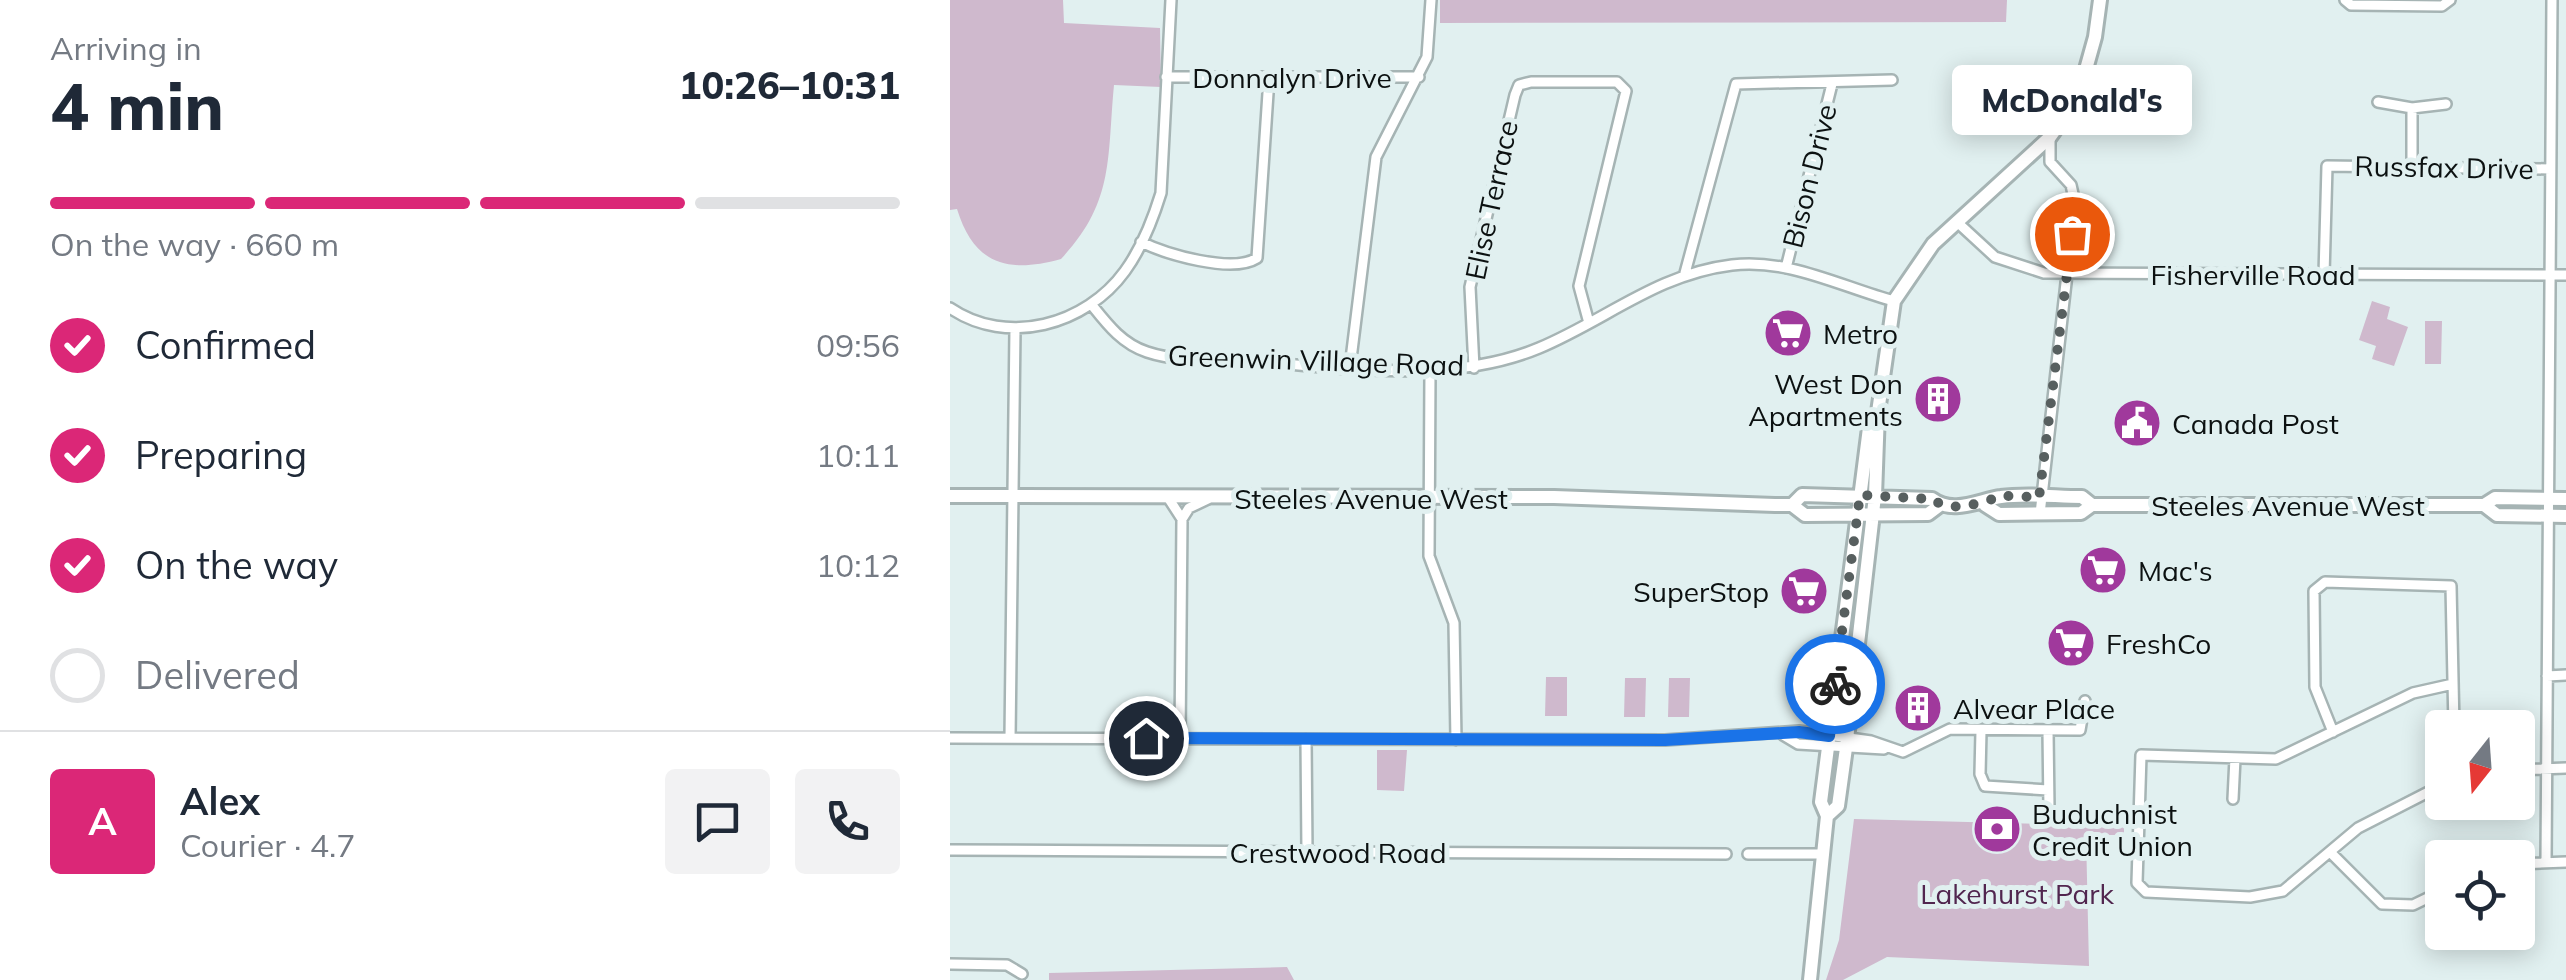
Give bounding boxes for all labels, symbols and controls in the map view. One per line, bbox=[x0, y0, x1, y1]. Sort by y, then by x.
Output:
text: Arriving in bbox=[50, 28, 202, 68]
street label: Donnalyn Drive bbox=[1192, 60, 1392, 95]
text: 10:26–10:31 bbox=[679, 61, 900, 109]
callout: McDonald's bbox=[1952, 64, 2192, 134]
text: 4 min bbox=[50, 65, 224, 146]
text: McDonald's bbox=[1981, 80, 2163, 120]
street label: Bison Drive bbox=[1774, 100, 1844, 252]
street label: Elise Terrace bbox=[1457, 117, 1525, 283]
street label: Russfax Drive bbox=[2354, 148, 2534, 186]
pin bbox=[2030, 192, 2115, 277]
icon: bag bbox=[2045, 207, 2100, 262]
text: On the way · 660 m bbox=[50, 224, 339, 264]
street label: Fisherville Road bbox=[2151, 257, 2355, 292]
supermarket icon: Metro bbox=[1762, 307, 1814, 359]
place label: Metro bbox=[1823, 316, 1898, 351]
icon: check bbox=[50, 318, 105, 373]
text: Confirmed bbox=[135, 321, 316, 369]
text: 09:56 bbox=[816, 325, 900, 365]
street label: Greenwin Village Road bbox=[1167, 337, 1465, 383]
place label: West Don Apartments bbox=[1748, 366, 1903, 433]
building icon: West Don Apartments bbox=[1912, 373, 1964, 425]
public building icon: Canada Post bbox=[2111, 397, 2163, 449]
place label: Canada Post bbox=[2172, 406, 2339, 441]
icon: check bbox=[50, 428, 105, 483]
text: Preparing bbox=[135, 431, 307, 479]
text: 10:11 bbox=[816, 435, 900, 475]
street label: Steeles Avenue West bbox=[1234, 481, 1508, 516]
street label: Steeles Avenue West bbox=[2151, 488, 2425, 523]
icon: check bbox=[50, 538, 105, 593]
text: On the way bbox=[135, 541, 338, 589]
supermarket icon: Mac's bbox=[2077, 544, 2129, 596]
text: 10:12 bbox=[816, 545, 900, 585]
place label: Mac's bbox=[2138, 553, 2213, 588]
supermarket icon: SuperStop bbox=[1778, 565, 1830, 617]
place label: SuperStop bbox=[1633, 574, 1769, 609]
supermarket icon: FreshCo bbox=[2045, 617, 2097, 669]
place label: FreshCo bbox=[2106, 626, 2211, 661]
courier bbox=[1785, 634, 1885, 734]
text: Delivered bbox=[135, 651, 300, 699]
icon: bike bbox=[1808, 657, 1863, 712]
building icon: Alvear Place bbox=[1892, 682, 1944, 734]
place label: Alvear Place bbox=[1953, 691, 2115, 726]
pin bbox=[1104, 696, 1189, 781]
north arrow bbox=[2425, 710, 2535, 820]
map controls bbox=[2425, 710, 2535, 950]
icon: home bbox=[1119, 711, 1174, 766]
button: chat bbox=[665, 769, 770, 874]
button: phone bbox=[795, 769, 900, 874]
text: Alex bbox=[180, 777, 260, 825]
place label: Buduchnist Credit Union bbox=[2032, 796, 2193, 863]
text: A bbox=[88, 797, 117, 845]
bank icon: Buduchnist Credit Union bbox=[1971, 803, 2023, 855]
text: Courier · 4.7 bbox=[180, 825, 356, 865]
street label: Crestwood Road bbox=[1230, 835, 1446, 870]
button: locate bbox=[2425, 840, 2535, 950]
park label: Lakehurst Park bbox=[1920, 876, 2114, 911]

